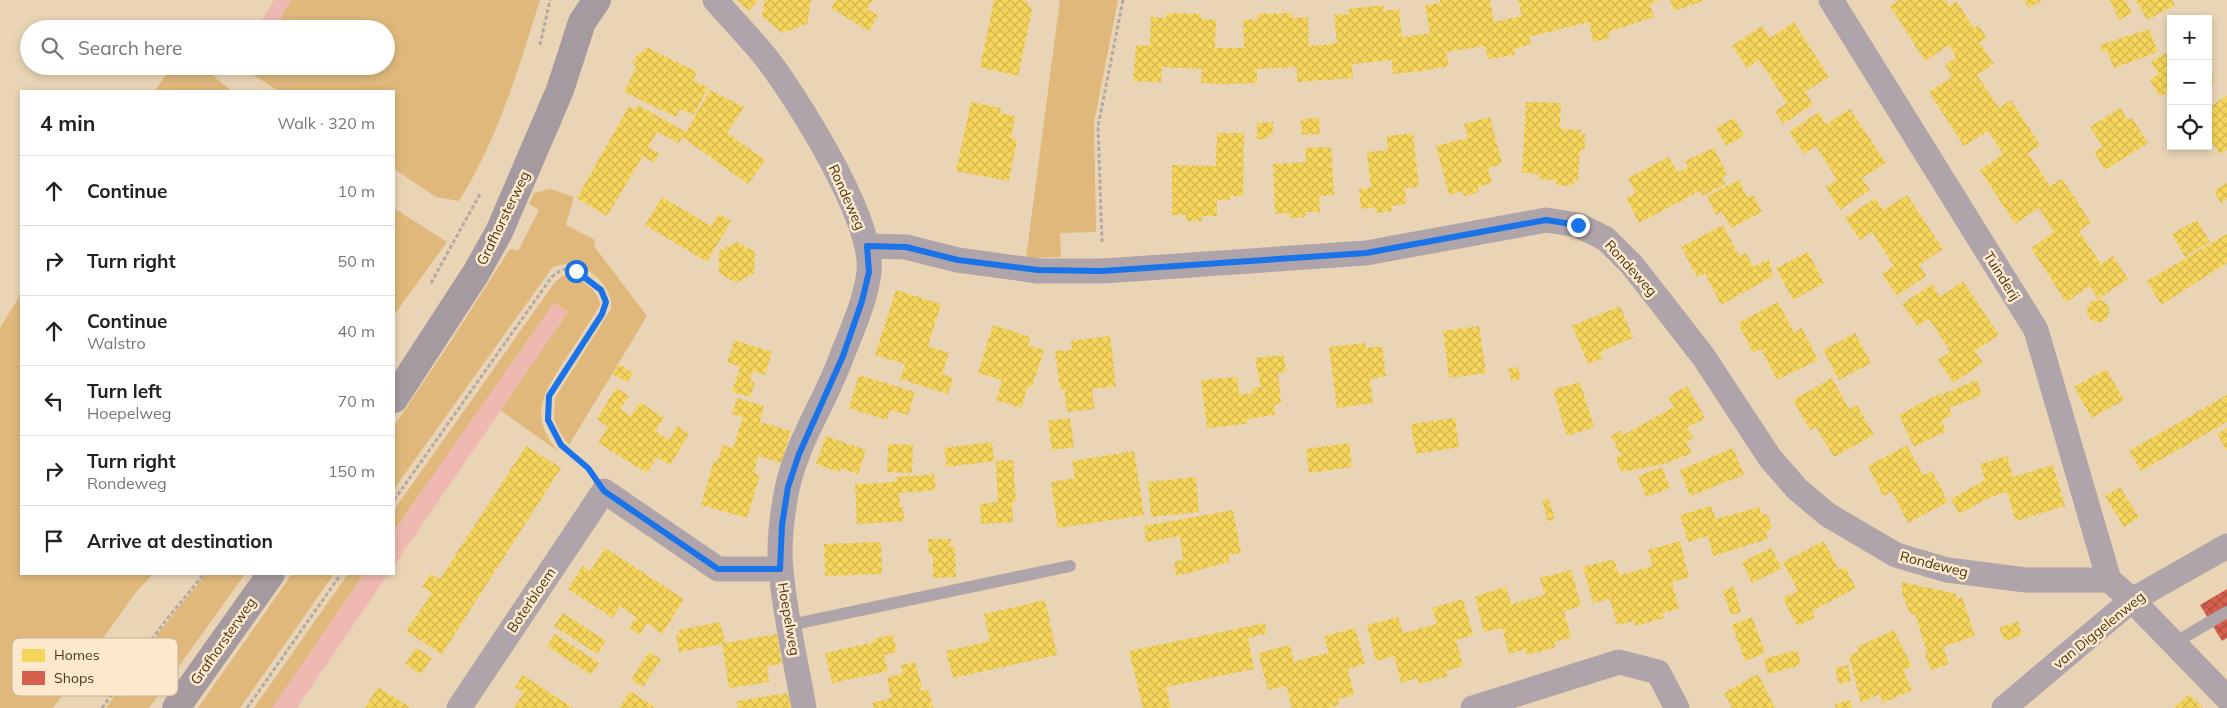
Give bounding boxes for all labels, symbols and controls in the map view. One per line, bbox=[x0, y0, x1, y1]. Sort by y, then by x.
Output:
map controls bbox=[2167, 15, 2212, 150]
button: + bbox=[2167, 15, 2212, 60]
search box bbox=[20, 20, 395, 75]
icon: search bbox=[38, 34, 66, 62]
text: Search here bbox=[78, 36, 182, 60]
button: − bbox=[2167, 60, 2212, 105]
button: locate bbox=[2167, 105, 2212, 150]
text: 4 min bbox=[40, 110, 95, 136]
text: Walk · 320 m bbox=[277, 113, 375, 133]
street label: Rondeweg bbox=[825, 161, 869, 233]
street label: Grafhorsterweg bbox=[472, 168, 534, 268]
icon: ahead bbox=[40, 177, 68, 205]
text: Continue bbox=[87, 179, 167, 203]
text: 10 m bbox=[338, 181, 375, 201]
route end bbox=[1567, 214, 1590, 237]
street label: Rondeweg bbox=[1601, 236, 1661, 300]
icon: right bbox=[40, 247, 68, 275]
street label: Tuinderij bbox=[1980, 248, 2024, 304]
text: Turn right bbox=[87, 249, 176, 273]
text: 50 m bbox=[338, 251, 375, 271]
route start bbox=[565, 260, 588, 283]
text: Continue bbox=[87, 309, 167, 333]
icon: ahead bbox=[40, 317, 68, 345]
text: 40 m bbox=[338, 321, 375, 341]
text: Walstro bbox=[87, 333, 146, 353]
text: Turn left bbox=[87, 379, 162, 403]
icon: left bbox=[40, 387, 68, 415]
text: 70 m bbox=[338, 391, 375, 411]
text: Hoepelweg bbox=[87, 403, 171, 423]
text: Turn right bbox=[87, 449, 176, 473]
icon: right bbox=[40, 457, 68, 485]
text: 150 m bbox=[328, 461, 375, 481]
text: Rondeweg bbox=[87, 473, 167, 493]
icon: arrive bbox=[40, 527, 68, 555]
text: Arrive at destination bbox=[87, 529, 273, 553]
street label: Rondeweg bbox=[1898, 547, 1970, 581]
street label: Boterbloem bbox=[503, 564, 559, 636]
street label: Hoepelweg bbox=[774, 581, 804, 657]
street label: van Diggelenweg bbox=[2049, 587, 2149, 673]
street label: Grafhorsterweg bbox=[186, 594, 260, 688]
legend bbox=[12, 638, 178, 696]
text: Homes bbox=[54, 646, 100, 664]
text: Shops bbox=[54, 669, 94, 687]

